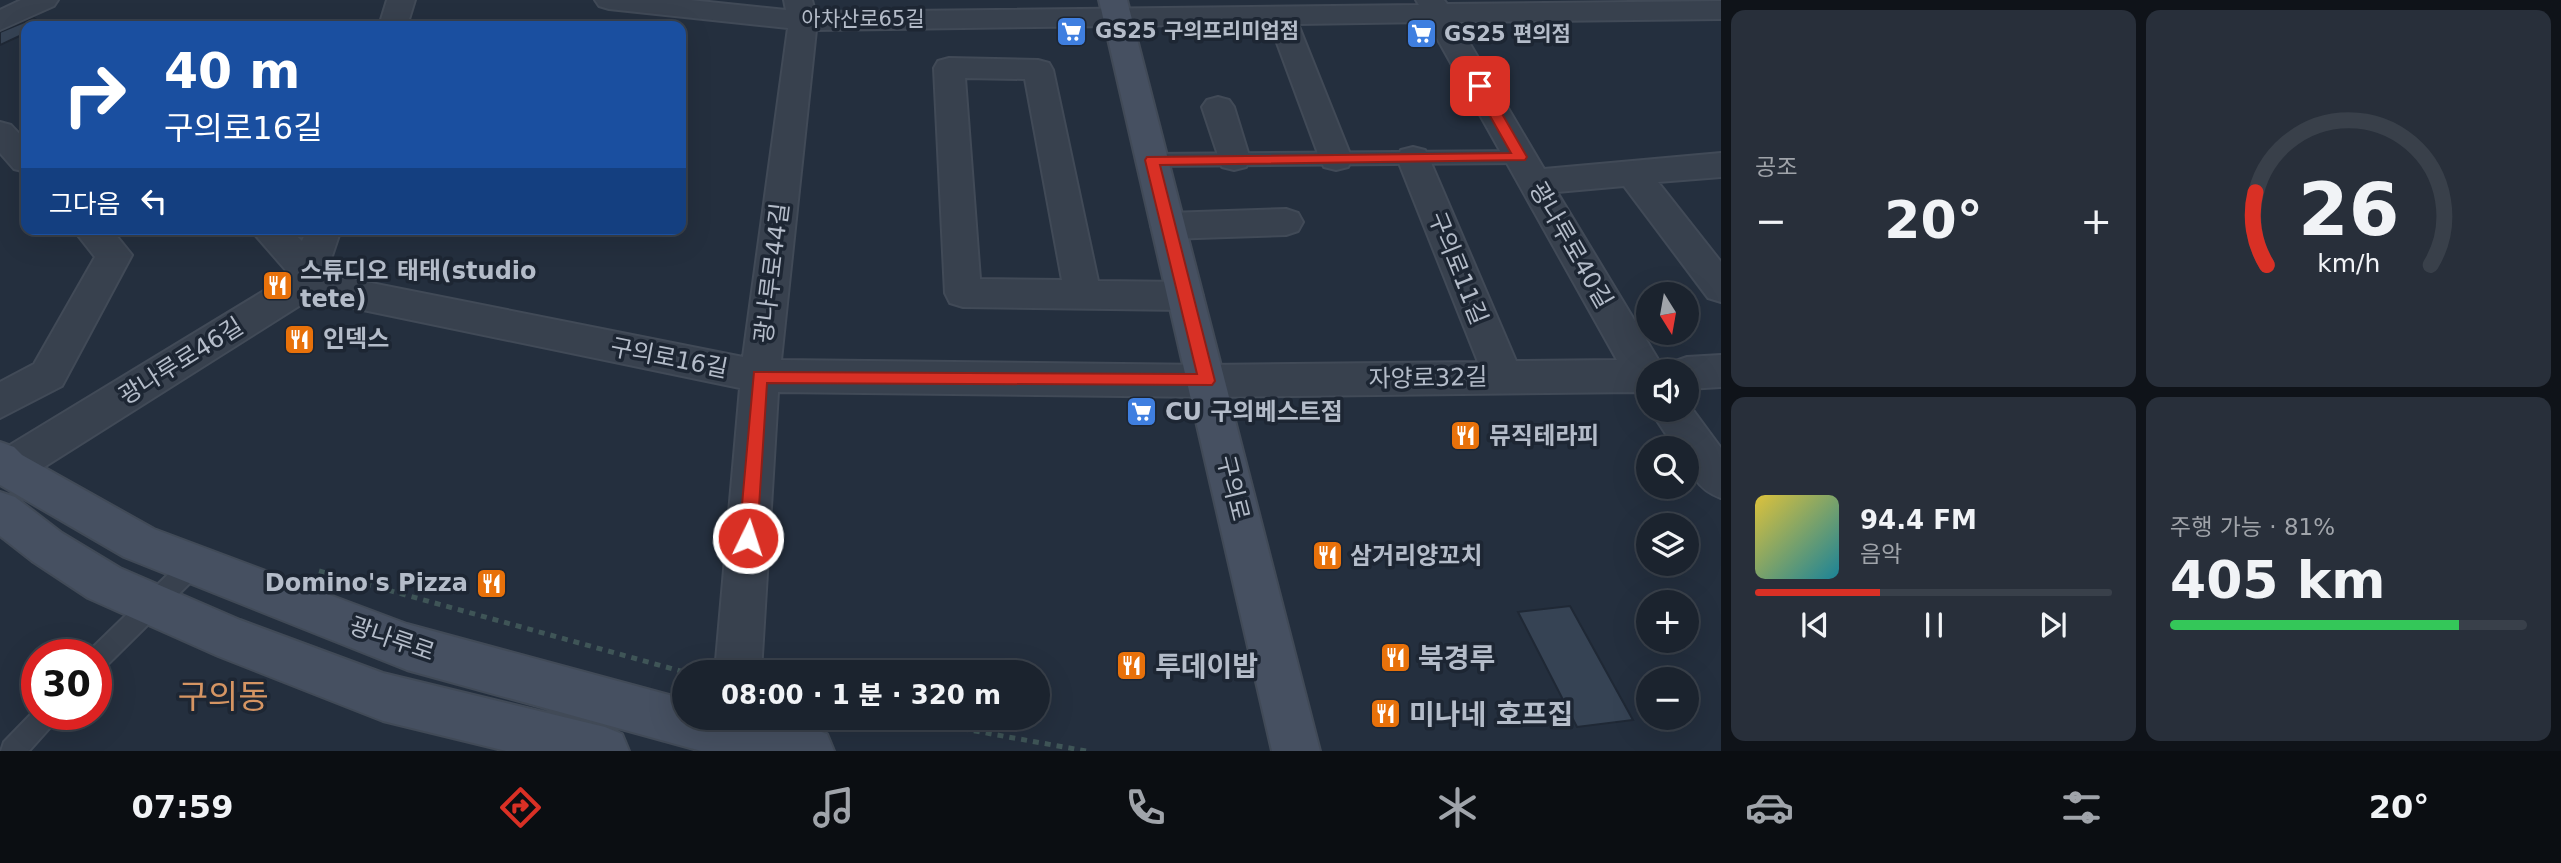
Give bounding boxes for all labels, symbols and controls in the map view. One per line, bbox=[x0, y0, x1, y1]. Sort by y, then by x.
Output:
street label: 아차산로65길 bbox=[801, 7, 925, 31]
supermarket icon: GS25 구의프리미엄점 bbox=[1055, 14, 1089, 48]
supermarket icon: GS25 편의점 bbox=[1404, 17, 1438, 51]
place label: GS25 구의프리미엄점 bbox=[1095, 19, 1299, 43]
place label: GS25 편의점 bbox=[1444, 22, 1571, 46]
text: 40 m bbox=[164, 43, 300, 100]
icon: right bbox=[49, 49, 140, 140]
pin bbox=[1450, 56, 1510, 116]
icon: arrive bbox=[1461, 67, 1499, 105]
text: 구의로16길 bbox=[164, 109, 322, 147]
text: 공조 bbox=[1755, 154, 1797, 180]
text: 26 bbox=[2298, 167, 2399, 252]
street label: 광나루로40길 bbox=[1524, 177, 1618, 313]
icon: left bbox=[135, 182, 173, 220]
text: 그다음 bbox=[49, 189, 121, 219]
text: 20° bbox=[1884, 190, 1983, 250]
text: − bbox=[1755, 199, 1787, 243]
text: + bbox=[2080, 199, 2112, 243]
street label: 광나루로44길 bbox=[750, 201, 794, 345]
street label: 구의로11길 bbox=[1423, 208, 1493, 328]
text: km/h bbox=[2317, 248, 2380, 277]
place label: 스튜디오 태태(studio tete) bbox=[300, 257, 537, 313]
restaurant icon: 스튜디오 태태(studio tete) bbox=[260, 268, 294, 302]
north arrow bbox=[1636, 282, 1699, 345]
map controls bbox=[1636, 282, 1699, 730]
street label: 광나루로46길 bbox=[114, 312, 248, 410]
restaurant icon: 인덱스 bbox=[283, 322, 317, 356]
place label: 인덱스 bbox=[323, 325, 389, 353]
street label: 구의로16길 bbox=[608, 333, 730, 383]
button: sound bbox=[1636, 359, 1699, 422]
street label: 자양로32길 bbox=[1368, 363, 1488, 393]
supermarket icon: CU 구의베스트점 bbox=[1125, 395, 1159, 429]
place label: CU 구의베스트점 bbox=[1165, 398, 1343, 426]
restaurant icon: 뮤직테라피 bbox=[1449, 419, 1483, 453]
place label: 뮤직테라피 bbox=[1489, 422, 1599, 450]
button: search bbox=[1636, 436, 1699, 499]
street label: 구의로 bbox=[1211, 452, 1255, 524]
position arrow bbox=[711, 501, 785, 575]
text: 94.4 FM bbox=[1860, 505, 1977, 535]
button: layers bbox=[1636, 513, 1699, 576]
text: 주행 가능 · 81% bbox=[2170, 514, 2335, 540]
restaurant icon: 삼거리양꼬치 bbox=[1310, 539, 1344, 573]
text: 음악 bbox=[1860, 541, 1902, 567]
place label: 삼거리양꼬치 bbox=[1350, 542, 1482, 570]
text: 405 km bbox=[2170, 550, 2385, 610]
restaurant icon: Domino's Pizza bbox=[474, 566, 508, 600]
place label: Domino's Pizza bbox=[265, 569, 468, 597]
button: + bbox=[1636, 590, 1699, 653]
icon: previous bbox=[1796, 606, 1834, 644]
icon: pause bbox=[1915, 606, 1953, 644]
icon: next bbox=[2034, 606, 2072, 644]
street label: 광나루로 bbox=[346, 611, 438, 667]
speed limit sign: 30 bbox=[21, 639, 112, 730]
restaurant icon: 북경루 bbox=[1378, 641, 1412, 675]
place label: 북경루 bbox=[1418, 642, 1495, 675]
restaurant icon: 투데이밥 bbox=[1115, 649, 1149, 683]
place label: 투데이밥 bbox=[1155, 650, 1258, 683]
button: − bbox=[1636, 667, 1699, 730]
district label: 구의동 bbox=[177, 677, 269, 716]
text: 08:00 · 1 분 · 320 m bbox=[721, 680, 1001, 710]
restaurant icon: 미나네 호프집 bbox=[1369, 697, 1403, 731]
place label: 미나네 호프집 bbox=[1409, 698, 1573, 731]
icon: directions bbox=[496, 783, 545, 832]
icon: music bbox=[809, 783, 858, 832]
icon: phone bbox=[1121, 783, 1170, 832]
icon: climate bbox=[1433, 783, 1482, 832]
icon: car bbox=[1745, 783, 1794, 832]
icon: filters bbox=[2057, 783, 2106, 832]
text: 07:59 bbox=[132, 788, 233, 826]
text: 20° bbox=[2369, 788, 2429, 826]

